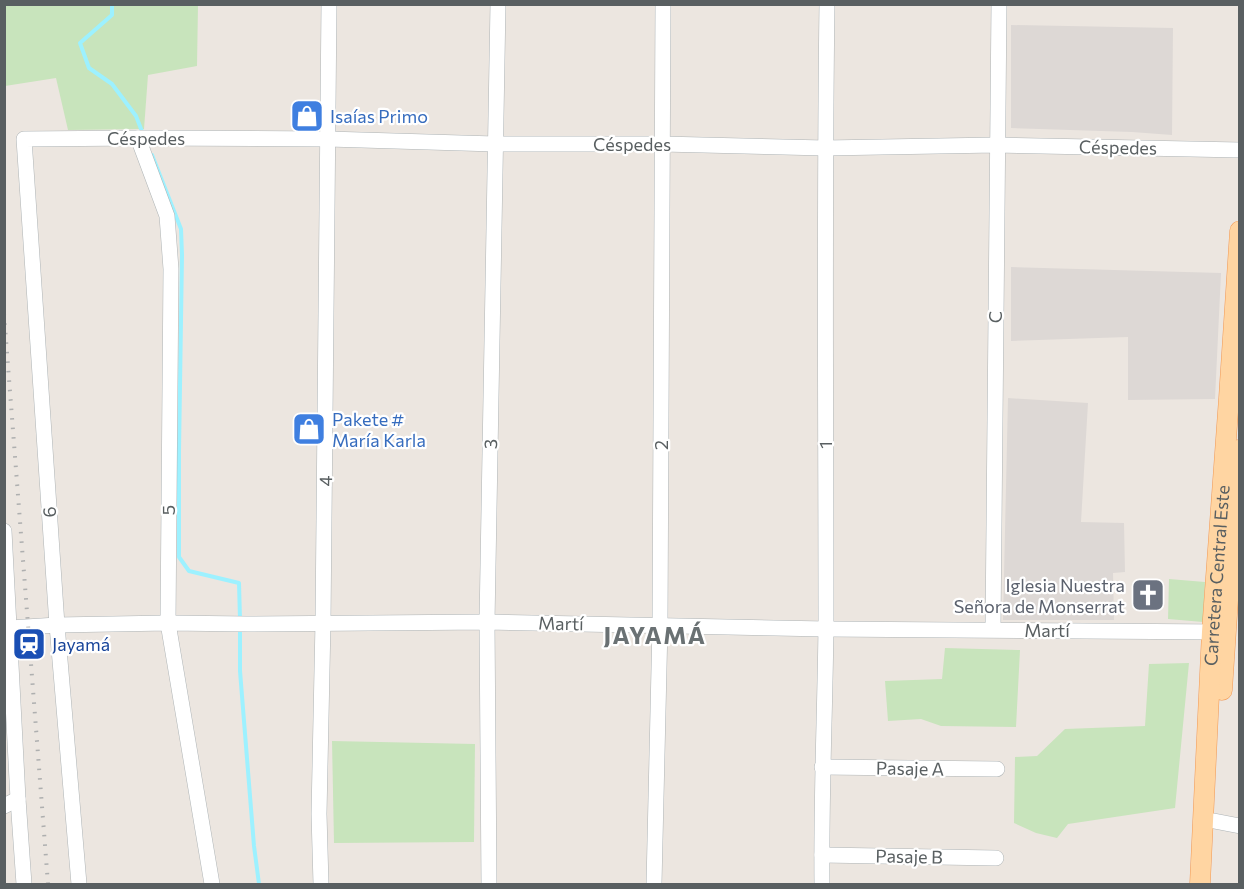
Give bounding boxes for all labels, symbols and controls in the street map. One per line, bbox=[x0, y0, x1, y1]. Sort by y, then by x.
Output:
shop icon: Isaías Primo bbox=[289, 98, 325, 134]
place label: Isaías Primo bbox=[330, 105, 428, 127]
street label: Céspedes bbox=[107, 127, 185, 149]
street label: Céspedes bbox=[593, 133, 671, 155]
street label: Céspedes bbox=[1079, 135, 1157, 159]
street label: C bbox=[984, 311, 1006, 323]
place label: Pakete # María Karla bbox=[332, 408, 426, 451]
shop icon: Pakete # María Karla bbox=[291, 411, 327, 447]
street label: 3 bbox=[479, 439, 501, 449]
street label: 2 bbox=[650, 440, 672, 450]
street label: 1 bbox=[814, 441, 836, 449]
street label: 4 bbox=[314, 475, 336, 487]
street label: Carretera Central Este bbox=[1199, 484, 1234, 666]
street label: 5 bbox=[157, 505, 179, 515]
street label: 6 bbox=[38, 506, 60, 518]
place label: Iglesia Nuestra Señora de Monserrat bbox=[954, 574, 1125, 617]
church icon: Iglesia Nuestra Señora de Monserrat bbox=[1130, 577, 1166, 613]
street label: Martí bbox=[538, 612, 585, 634]
street label: Martí bbox=[1024, 619, 1071, 641]
district label: JAYAMÁ bbox=[603, 620, 707, 649]
station icon: Jayamá bbox=[11, 626, 47, 662]
place label: Jayamá bbox=[52, 633, 110, 655]
street label: Pasaje A bbox=[876, 756, 944, 780]
street label: Pasaje B bbox=[875, 844, 943, 868]

